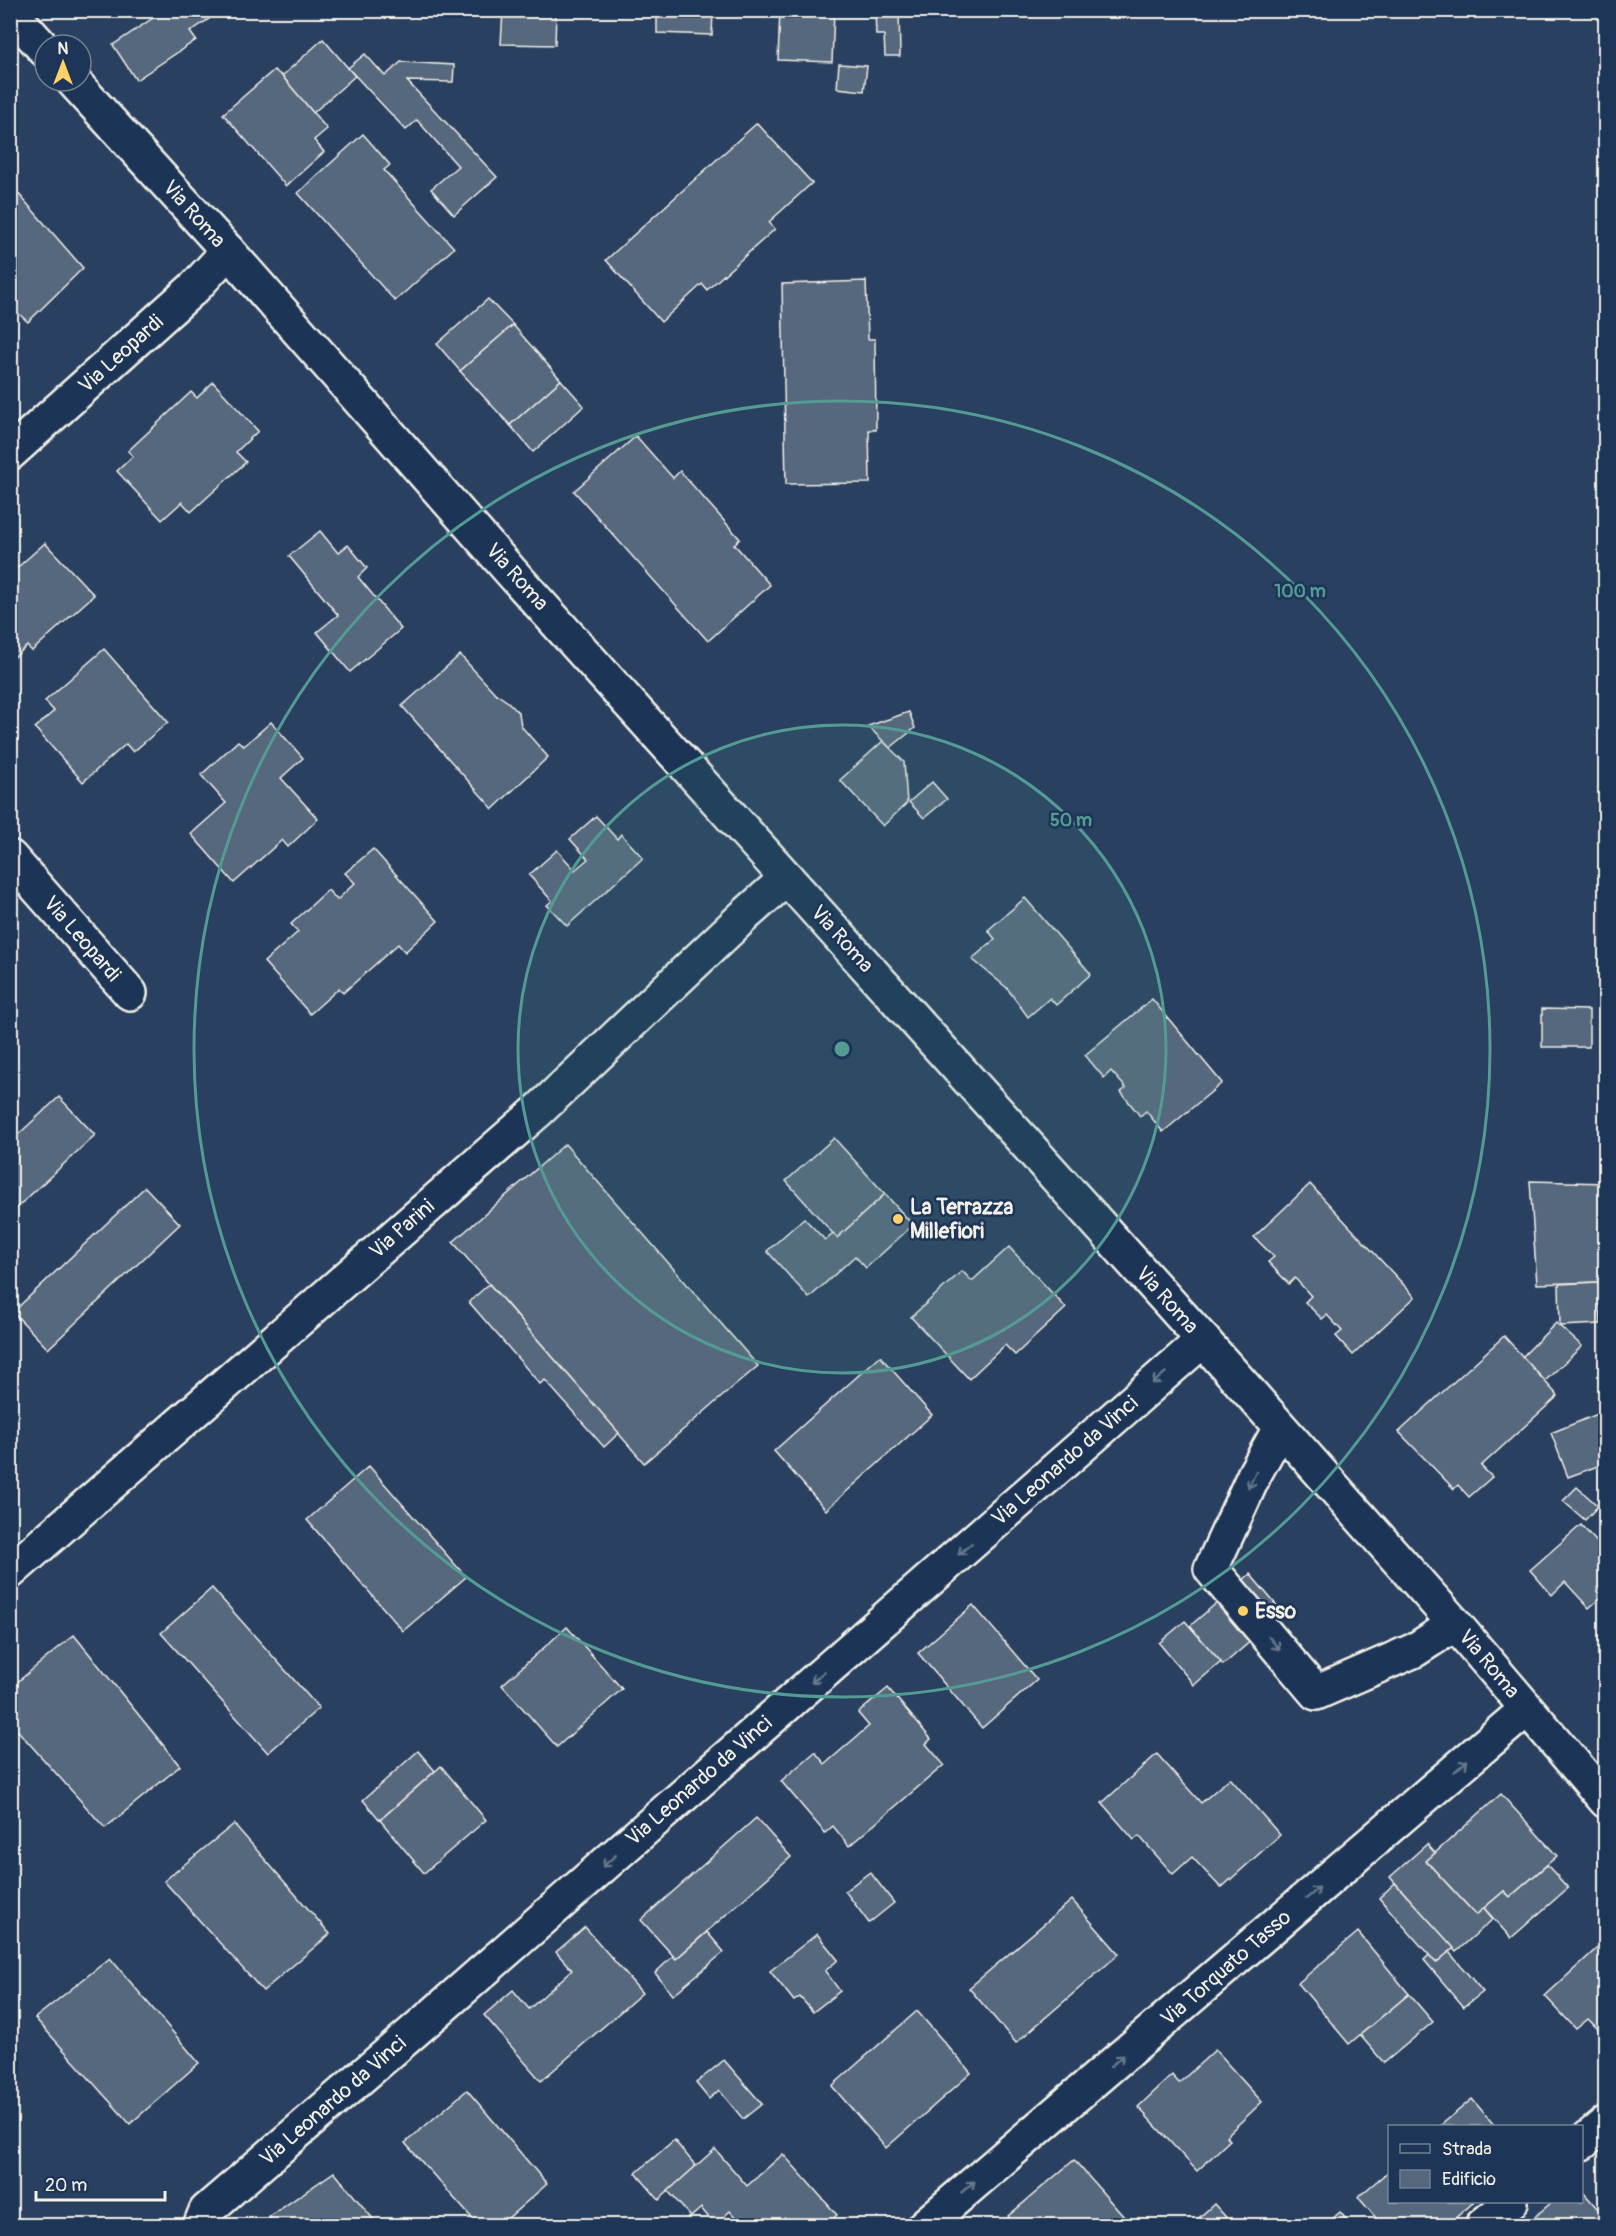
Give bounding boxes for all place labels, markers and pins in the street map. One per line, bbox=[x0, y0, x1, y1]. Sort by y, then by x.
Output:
centre of rings bbox=[832, 1039, 852, 1059]
place label: La Terrazza Millefiori bbox=[910, 1194, 1014, 1245]
marker: La Terrazza Millefiori bbox=[891, 1212, 905, 1226]
place label: Esso bbox=[1255, 1598, 1297, 1625]
marker: Esso bbox=[1236, 1604, 1250, 1618]

